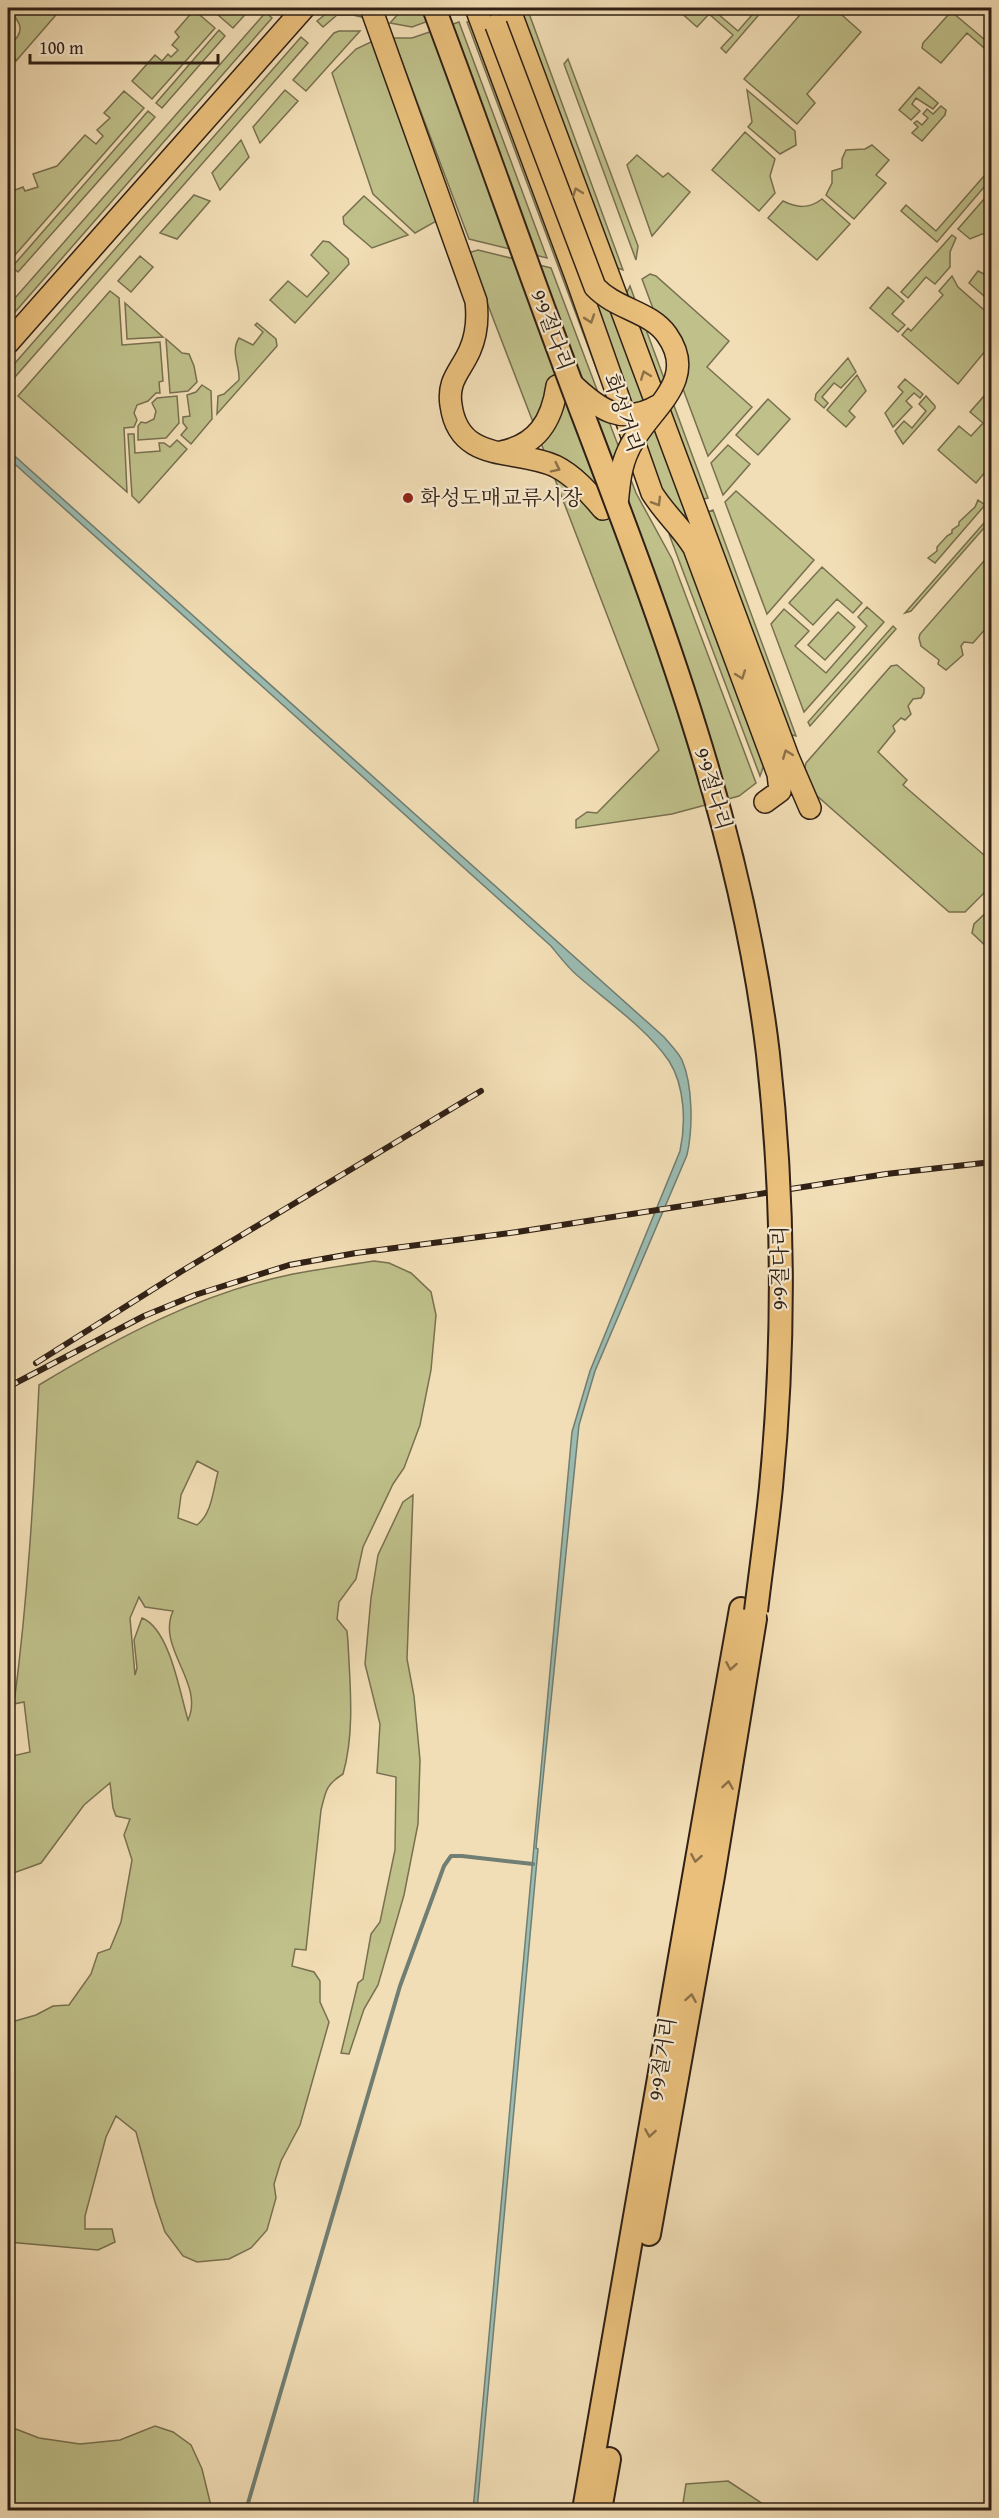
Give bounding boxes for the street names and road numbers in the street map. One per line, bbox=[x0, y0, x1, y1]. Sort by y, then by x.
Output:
street label: 9·9절다리 bbox=[523, 285, 581, 375]
street label: 화성거리 bbox=[596, 369, 651, 456]
street label: 9·9절다리 bbox=[687, 744, 740, 834]
street label: 9·9절다리 bbox=[764, 1226, 795, 1310]
street label: 9·9절거리 bbox=[640, 2015, 683, 2103]

